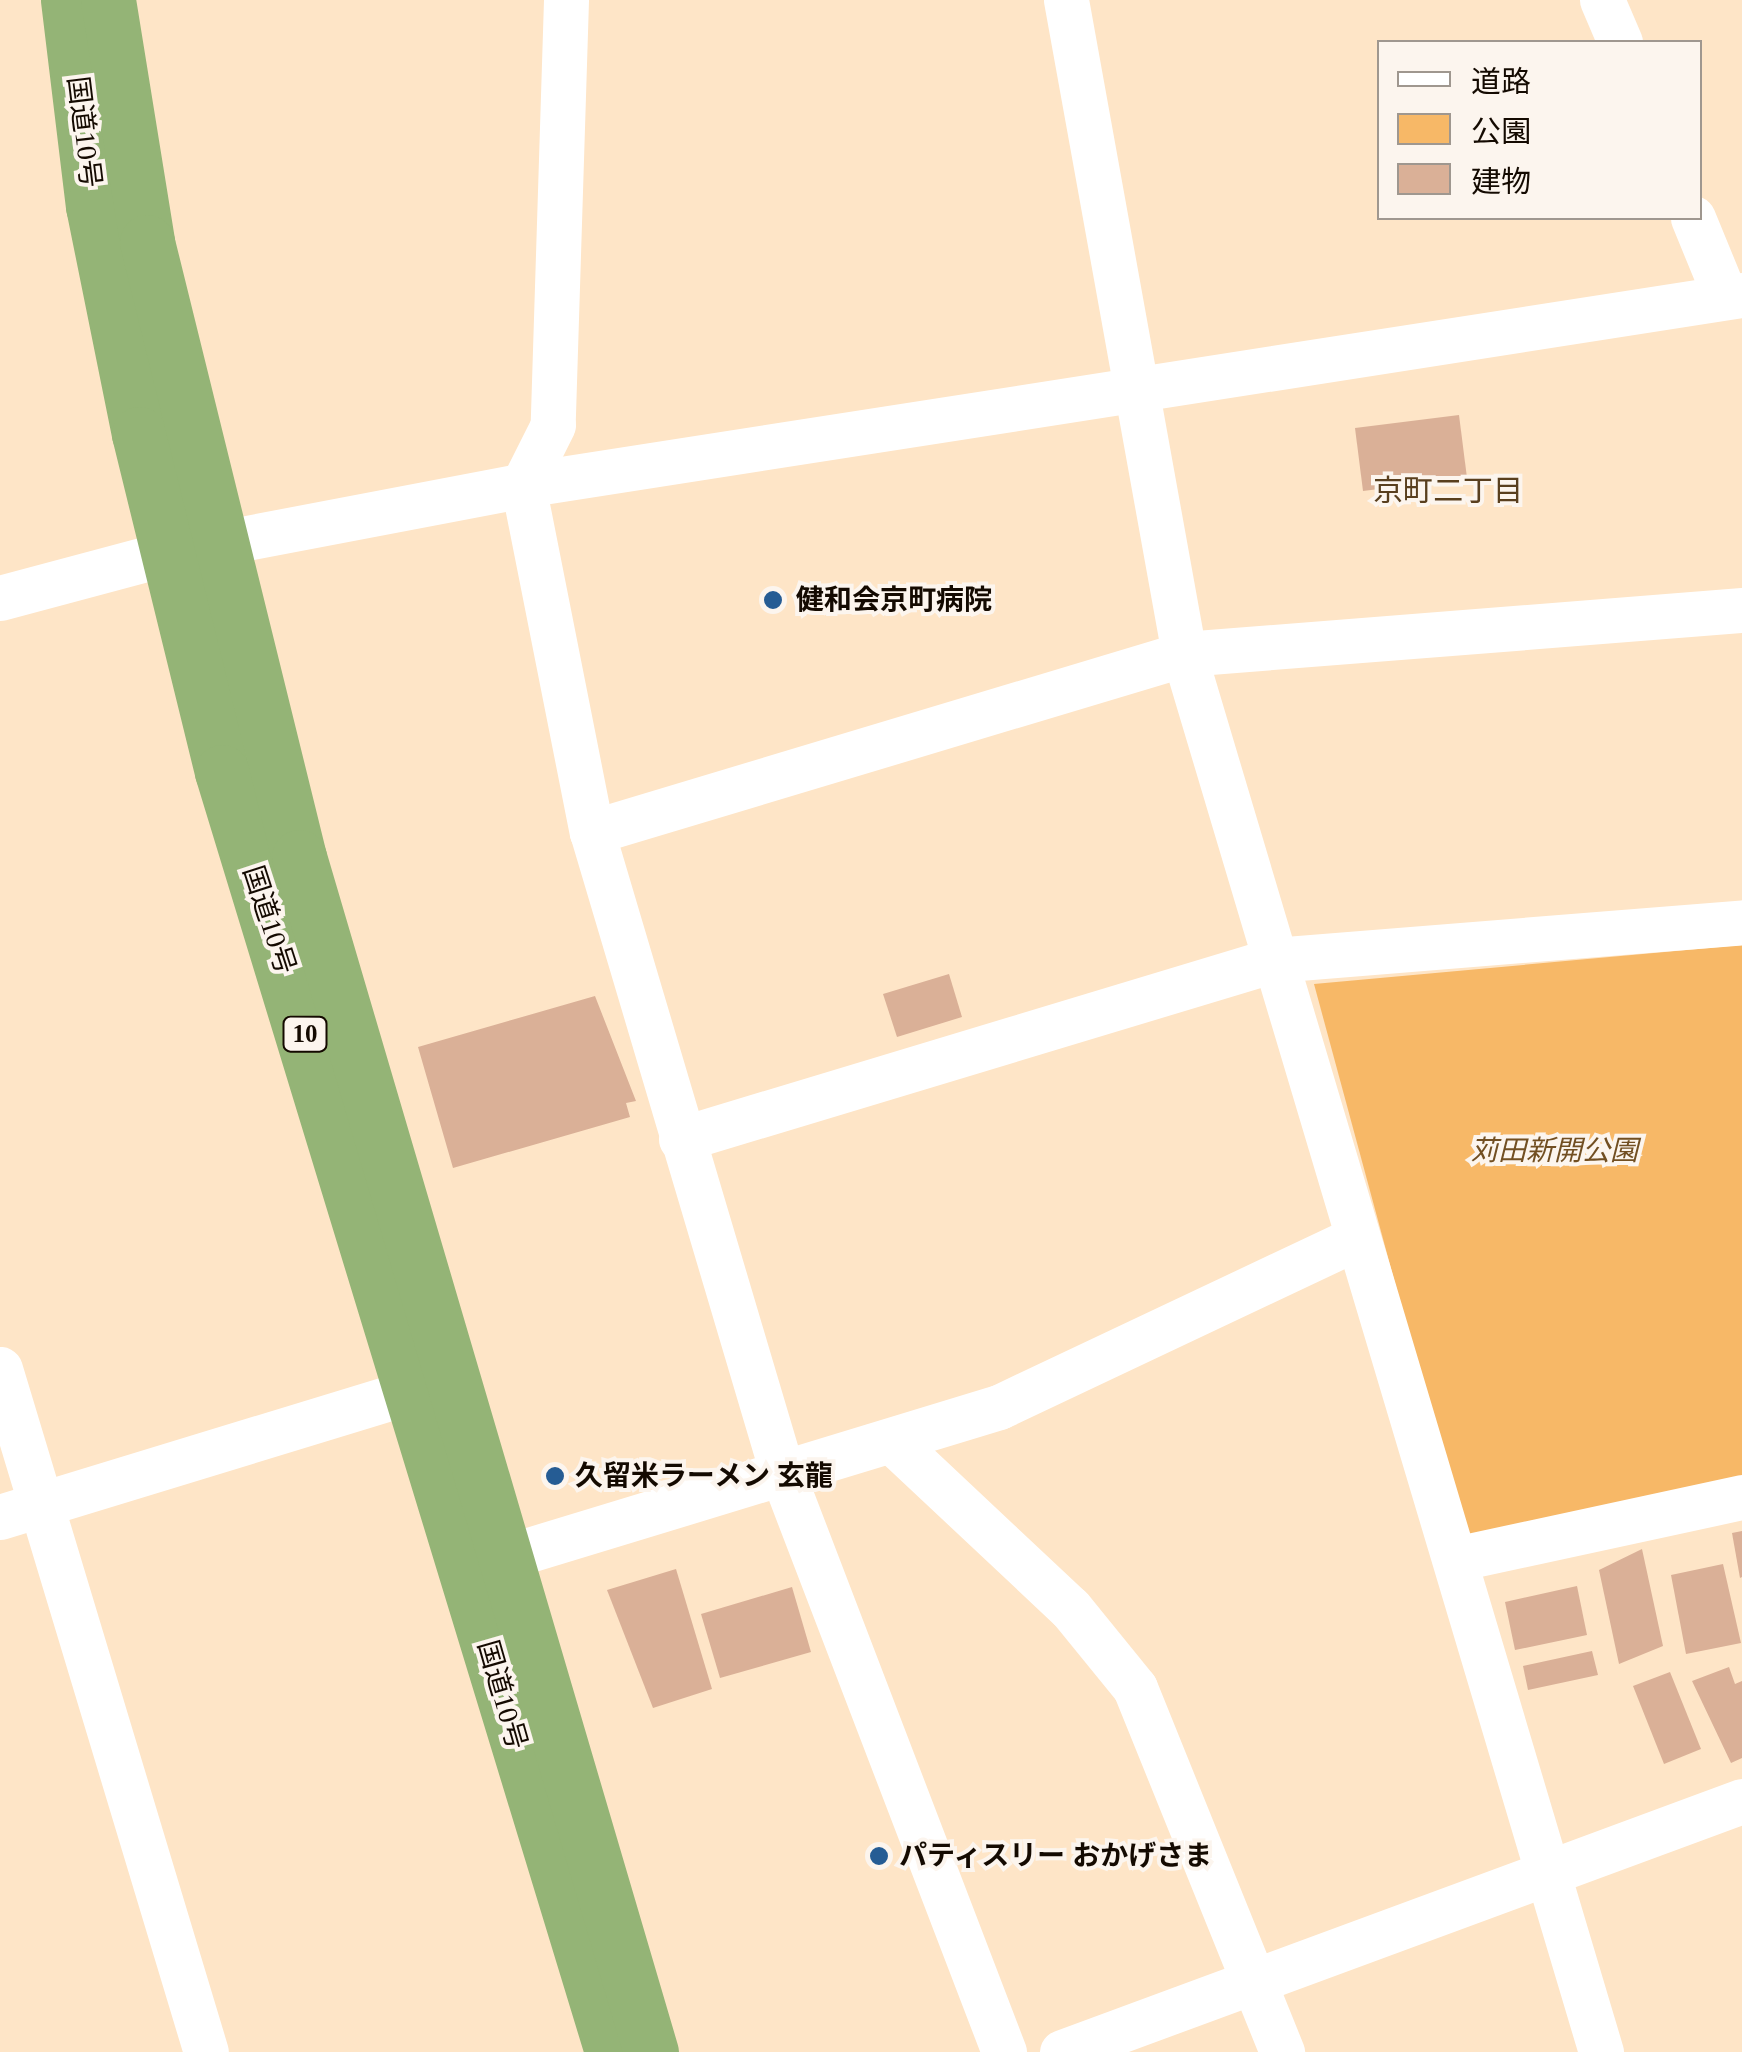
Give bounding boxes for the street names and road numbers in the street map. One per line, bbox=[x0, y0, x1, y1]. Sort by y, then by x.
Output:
street label: 国道10号 bbox=[61, 74, 107, 190]
street label: 国道10号 bbox=[236, 862, 302, 978]
road number: 10 bbox=[282, 1014, 328, 1054]
street label: 国道10号 bbox=[470, 1637, 534, 1753]

